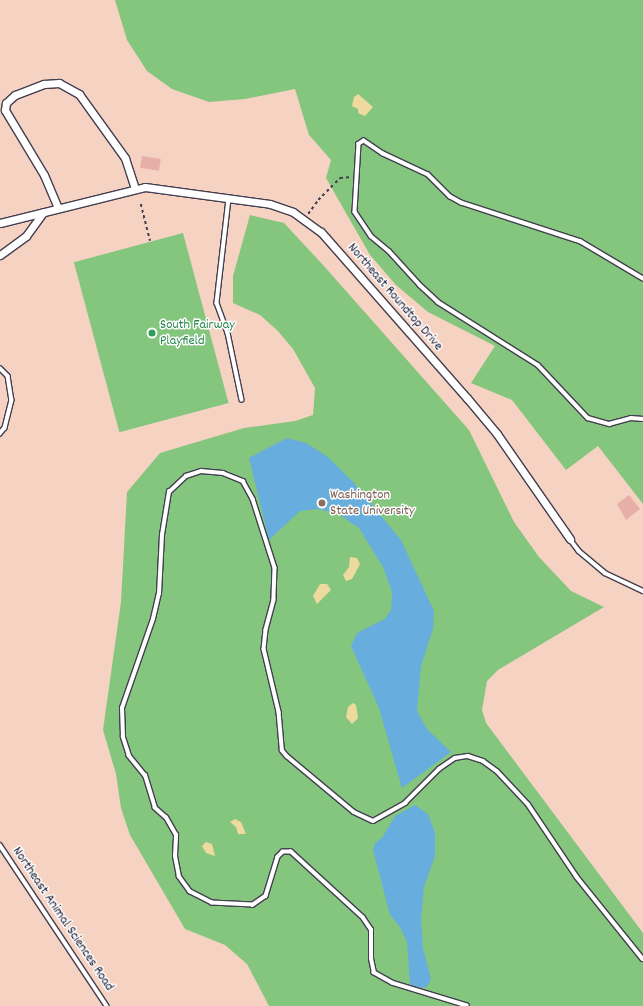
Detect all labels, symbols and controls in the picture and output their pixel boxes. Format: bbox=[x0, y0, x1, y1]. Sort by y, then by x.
street label: Northeast Roundtop Drive bbox=[344, 240, 446, 354]
place label: South Fairway Playfield bbox=[160, 317, 235, 350]
marker: South Fairway Playfield bbox=[147, 328, 157, 338]
place label: Washington State University bbox=[330, 487, 415, 520]
marker: Washington State University bbox=[317, 498, 327, 508]
street label: Northeast Animal Sciences Road bbox=[8, 844, 118, 994]

